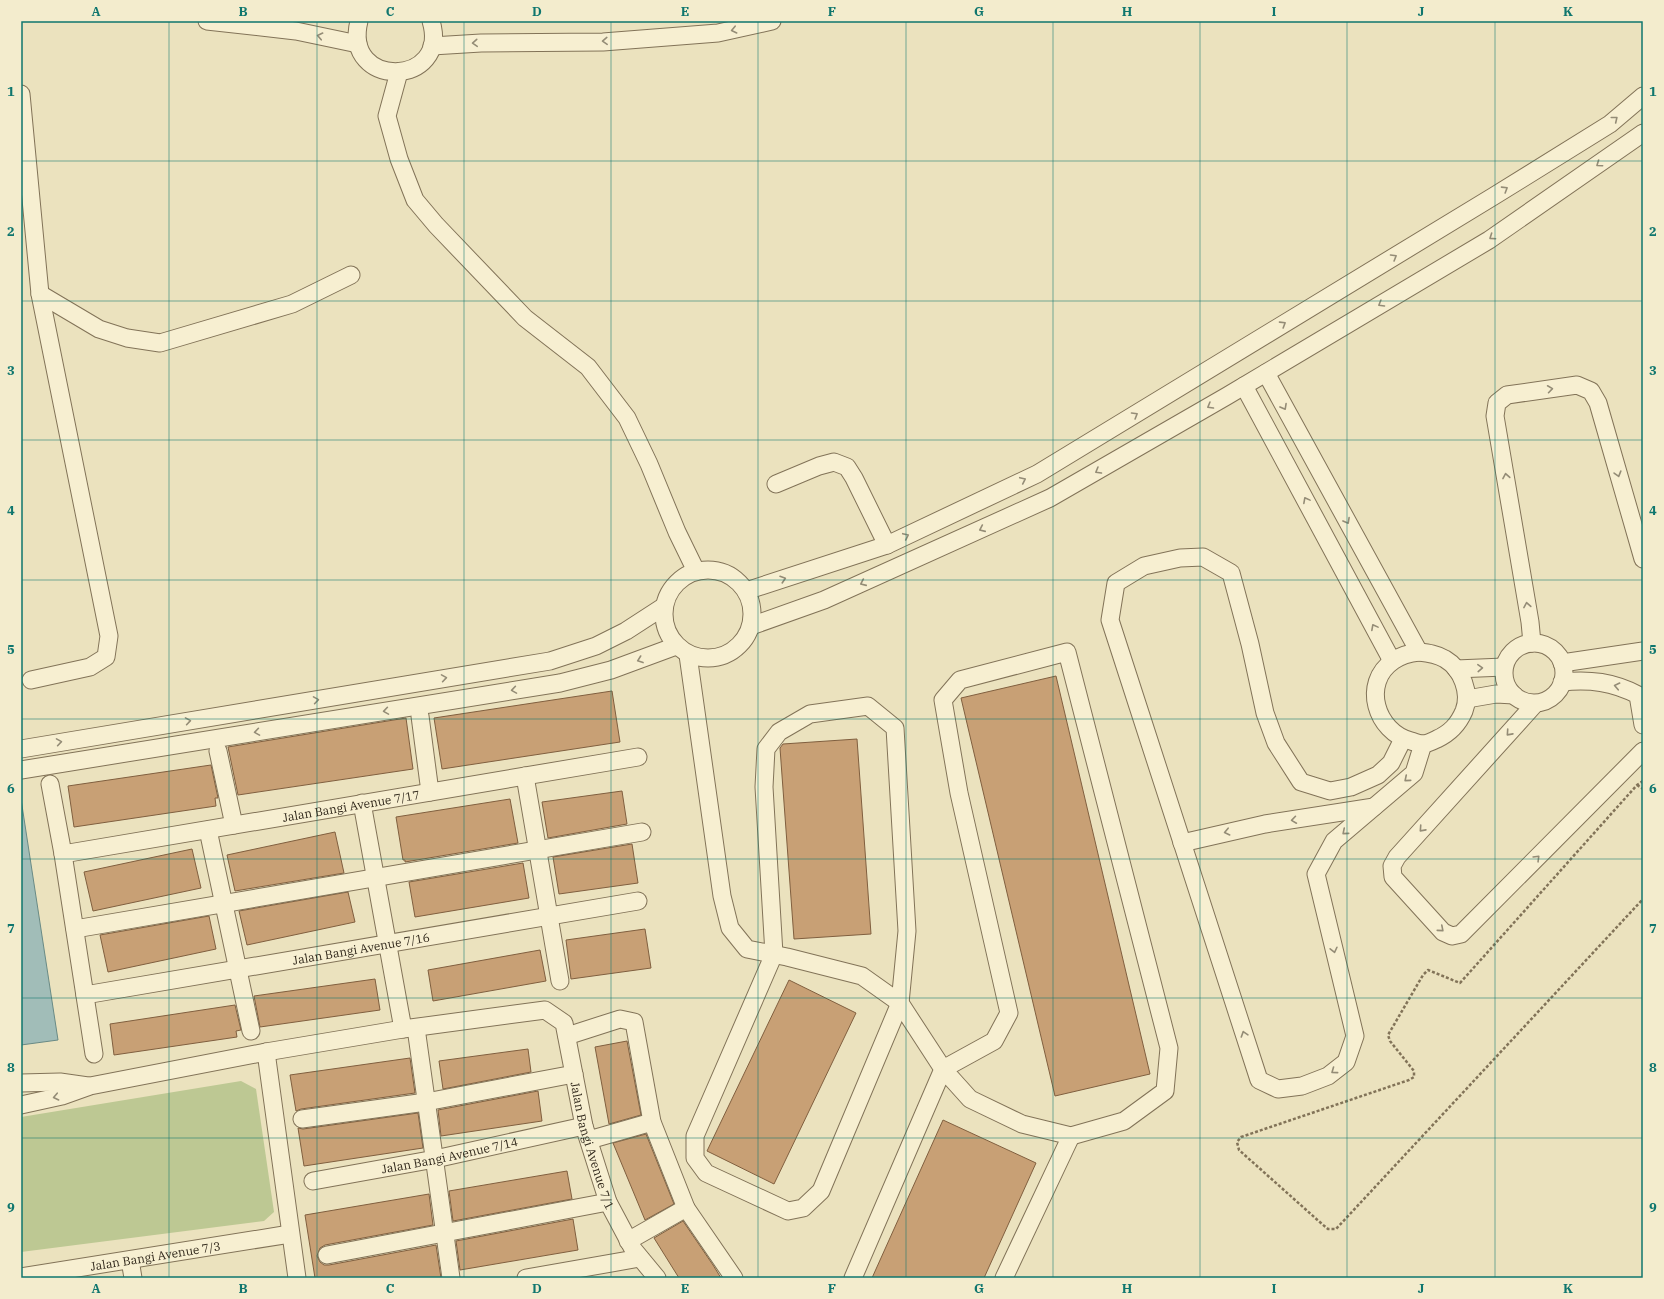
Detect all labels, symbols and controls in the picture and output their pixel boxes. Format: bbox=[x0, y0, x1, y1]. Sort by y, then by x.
text: A bbox=[91, 3, 101, 20]
text: B bbox=[238, 3, 248, 20]
text: C bbox=[386, 3, 395, 20]
text: D bbox=[532, 3, 542, 20]
text: E bbox=[681, 3, 689, 20]
text: F bbox=[828, 3, 836, 20]
text: G bbox=[974, 3, 984, 20]
text: H bbox=[1122, 3, 1133, 20]
text: I bbox=[1272, 3, 1277, 20]
text: J bbox=[1418, 3, 1425, 20]
text: K bbox=[1563, 3, 1573, 20]
one-way arrow bbox=[731, 25, 737, 33]
one-way arrow bbox=[317, 32, 323, 40]
one-way arrow bbox=[602, 37, 608, 46]
one-way arrow bbox=[472, 39, 478, 48]
text: 1 bbox=[7, 83, 15, 100]
text: 1 bbox=[1649, 83, 1657, 100]
one-way arrow bbox=[1610, 117, 1618, 124]
one-way arrow bbox=[1597, 159, 1604, 166]
one-way arrow bbox=[1501, 187, 1508, 194]
text: 2 bbox=[7, 223, 15, 240]
text: 2 bbox=[1649, 223, 1657, 240]
one-way arrow bbox=[1490, 233, 1497, 240]
one-way arrow bbox=[1390, 254, 1397, 261]
one-way arrow bbox=[1378, 300, 1385, 307]
one-way arrow bbox=[1279, 322, 1286, 329]
text: 3 bbox=[7, 362, 15, 379]
text: 3 bbox=[1649, 362, 1657, 379]
one-way arrow bbox=[1547, 385, 1553, 394]
one-way arrow bbox=[1207, 401, 1215, 408]
one-way arrow bbox=[1280, 403, 1287, 410]
one-way arrow bbox=[1131, 413, 1138, 420]
one-way arrow bbox=[1095, 466, 1102, 473]
one-way arrow bbox=[1613, 470, 1622, 477]
one-way arrow bbox=[1502, 473, 1510, 479]
one-way arrow bbox=[1019, 477, 1026, 485]
one-way arrow bbox=[1303, 497, 1310, 504]
text: 4 bbox=[7, 502, 15, 519]
text: 4 bbox=[1649, 502, 1657, 519]
one-way arrow bbox=[1342, 517, 1350, 524]
one-way arrow bbox=[979, 524, 986, 532]
one-way arrow bbox=[901, 533, 909, 541]
one-way arrow bbox=[779, 575, 786, 584]
one-way arrow bbox=[860, 578, 867, 586]
one-way arrow bbox=[1524, 601, 1532, 608]
one-way arrow bbox=[1371, 624, 1379, 631]
text: 5 bbox=[7, 641, 15, 658]
text: 5 bbox=[1649, 641, 1657, 658]
one-way arrow bbox=[636, 655, 643, 663]
one-way arrow bbox=[1477, 663, 1483, 672]
one-way arrow bbox=[441, 674, 447, 683]
one-way arrow bbox=[1614, 682, 1620, 690]
one-way arrow bbox=[511, 686, 517, 694]
one-way arrow bbox=[313, 696, 319, 705]
one-way arrow bbox=[382, 706, 389, 715]
one-way arrow bbox=[185, 717, 191, 726]
one-way arrow bbox=[254, 727, 260, 736]
one-way arrow bbox=[1506, 728, 1514, 736]
one-way arrow bbox=[56, 739, 63, 747]
one-way arrow bbox=[1405, 774, 1412, 781]
text: 6 bbox=[7, 780, 15, 797]
text: 6 bbox=[1649, 780, 1657, 797]
street label: Jalan Bangi Avenue 7/17 bbox=[281, 786, 421, 824]
one-way arrow bbox=[1291, 815, 1297, 824]
one-way arrow bbox=[1419, 824, 1427, 832]
one-way arrow bbox=[1342, 827, 1349, 834]
one-way arrow bbox=[1224, 828, 1230, 836]
one-way arrow bbox=[1532, 855, 1540, 863]
text: 7 bbox=[7, 920, 15, 937]
text: 7 bbox=[1649, 920, 1657, 937]
one-way arrow bbox=[1436, 925, 1444, 932]
street label: Jalan Bangi Avenue 7/16 bbox=[291, 929, 431, 967]
one-way arrow bbox=[1329, 947, 1338, 954]
one-way arrow bbox=[1240, 1031, 1249, 1038]
text: 8 bbox=[7, 1059, 15, 1076]
text: 8 bbox=[1649, 1059, 1657, 1076]
one-way arrow bbox=[1332, 1066, 1339, 1073]
street label: Jalan Bangi Avenue 7/1 bbox=[568, 1080, 618, 1212]
one-way arrow bbox=[53, 1093, 59, 1101]
street label: Jalan Bangi Avenue 7/14 bbox=[380, 1133, 519, 1176]
text: 9 bbox=[7, 1199, 15, 1216]
text: 9 bbox=[1649, 1199, 1657, 1216]
street label: Jalan Bangi Avenue 7/3 bbox=[89, 1238, 222, 1273]
text: A bbox=[91, 1280, 101, 1297]
text: B bbox=[238, 1280, 248, 1297]
text: C bbox=[386, 1280, 395, 1297]
text: D bbox=[532, 1280, 542, 1297]
text: E bbox=[681, 1280, 689, 1297]
text: F bbox=[828, 1280, 836, 1297]
text: G bbox=[974, 1280, 984, 1297]
text: H bbox=[1122, 1280, 1133, 1297]
text: I bbox=[1272, 1280, 1277, 1297]
text: J bbox=[1418, 1280, 1425, 1297]
text: K bbox=[1563, 1280, 1573, 1297]

